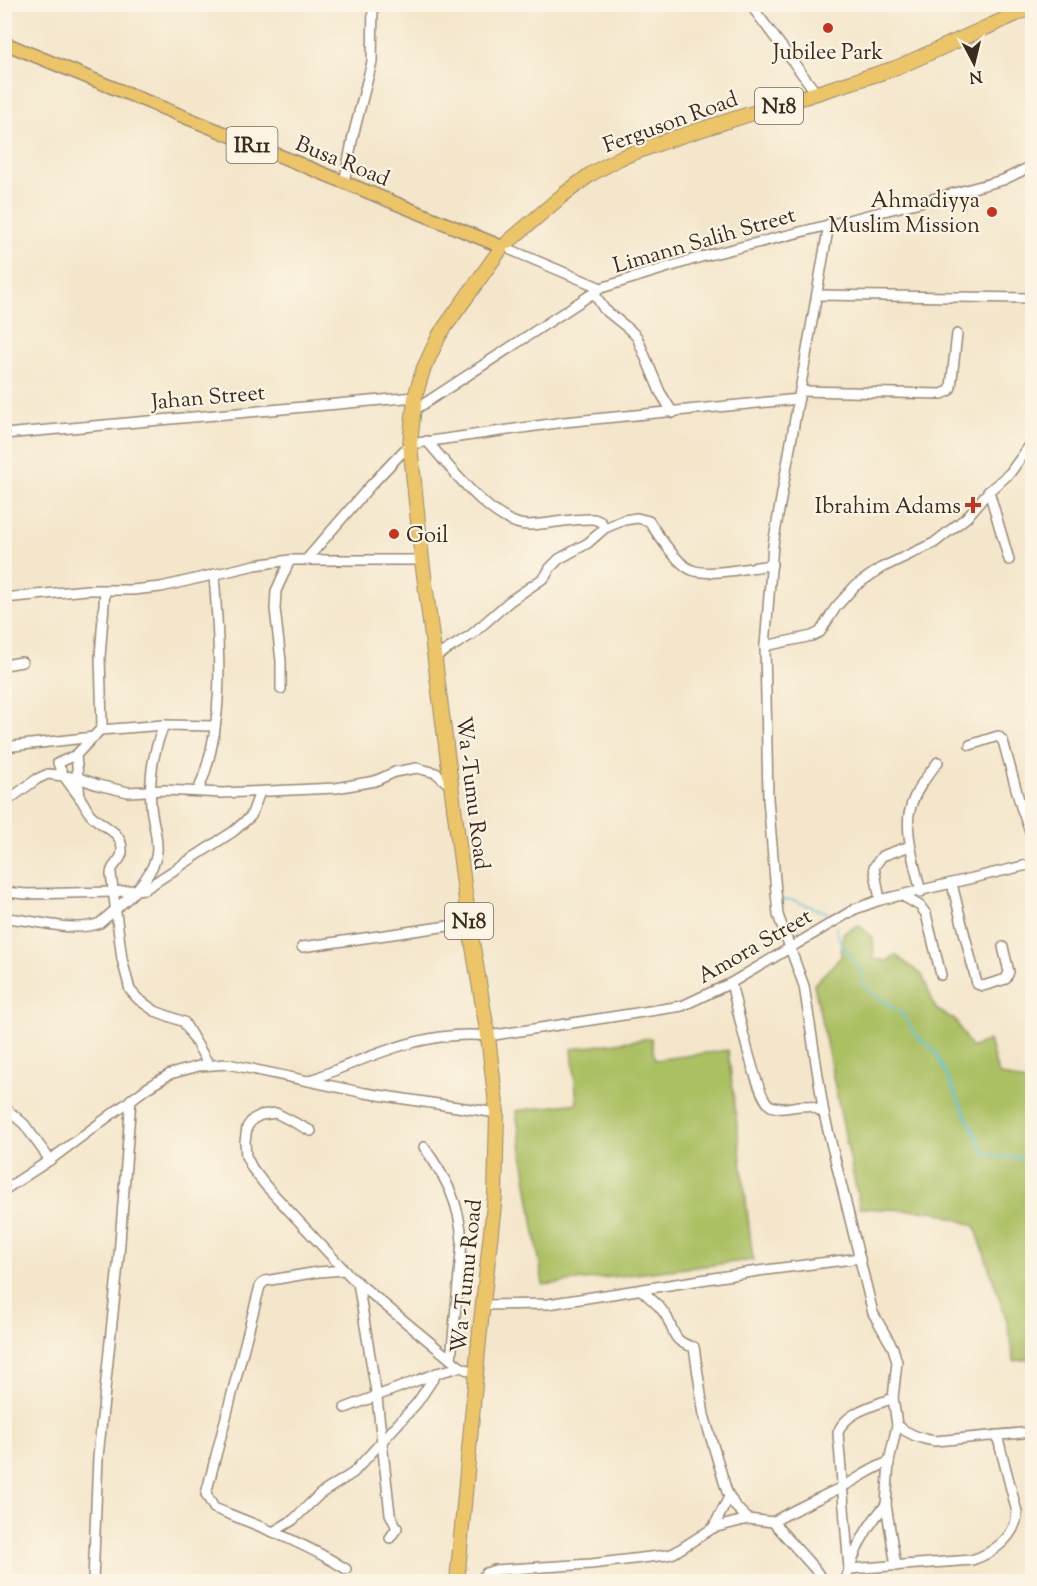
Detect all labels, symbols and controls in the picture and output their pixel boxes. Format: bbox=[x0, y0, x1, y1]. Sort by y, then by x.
marker: Jubilee Park bbox=[821, 21, 835, 35]
north arrow bbox=[944, 33, 1004, 93]
place label: Jubilee Park bbox=[772, 38, 883, 70]
text: N bbox=[968, 63, 983, 88]
street label: Ferguson Road bbox=[599, 85, 743, 163]
road number: N18 bbox=[755, 88, 803, 124]
road number: IR11 bbox=[226, 127, 278, 163]
street label: Busa Road bbox=[290, 129, 394, 196]
place label: Ahmadiyya Muslim Mission bbox=[829, 186, 980, 243]
street label: Limann Salih Street bbox=[610, 200, 800, 283]
marker: Ahmadiyya Muslim Mission bbox=[985, 205, 999, 219]
street label: Jahan Street bbox=[149, 378, 267, 420]
place label: Ibrahim Adams bbox=[815, 492, 961, 524]
marker: Ibrahim Adams bbox=[966, 498, 980, 512]
place label: Goil bbox=[406, 521, 448, 553]
marker: Goil bbox=[387, 527, 401, 541]
street label: Wa -Tumu Road bbox=[446, 715, 496, 872]
street label: Amora Street bbox=[692, 902, 819, 993]
road number: N18 bbox=[445, 903, 493, 939]
street label: Wa -Tumu Road bbox=[444, 1198, 492, 1355]

